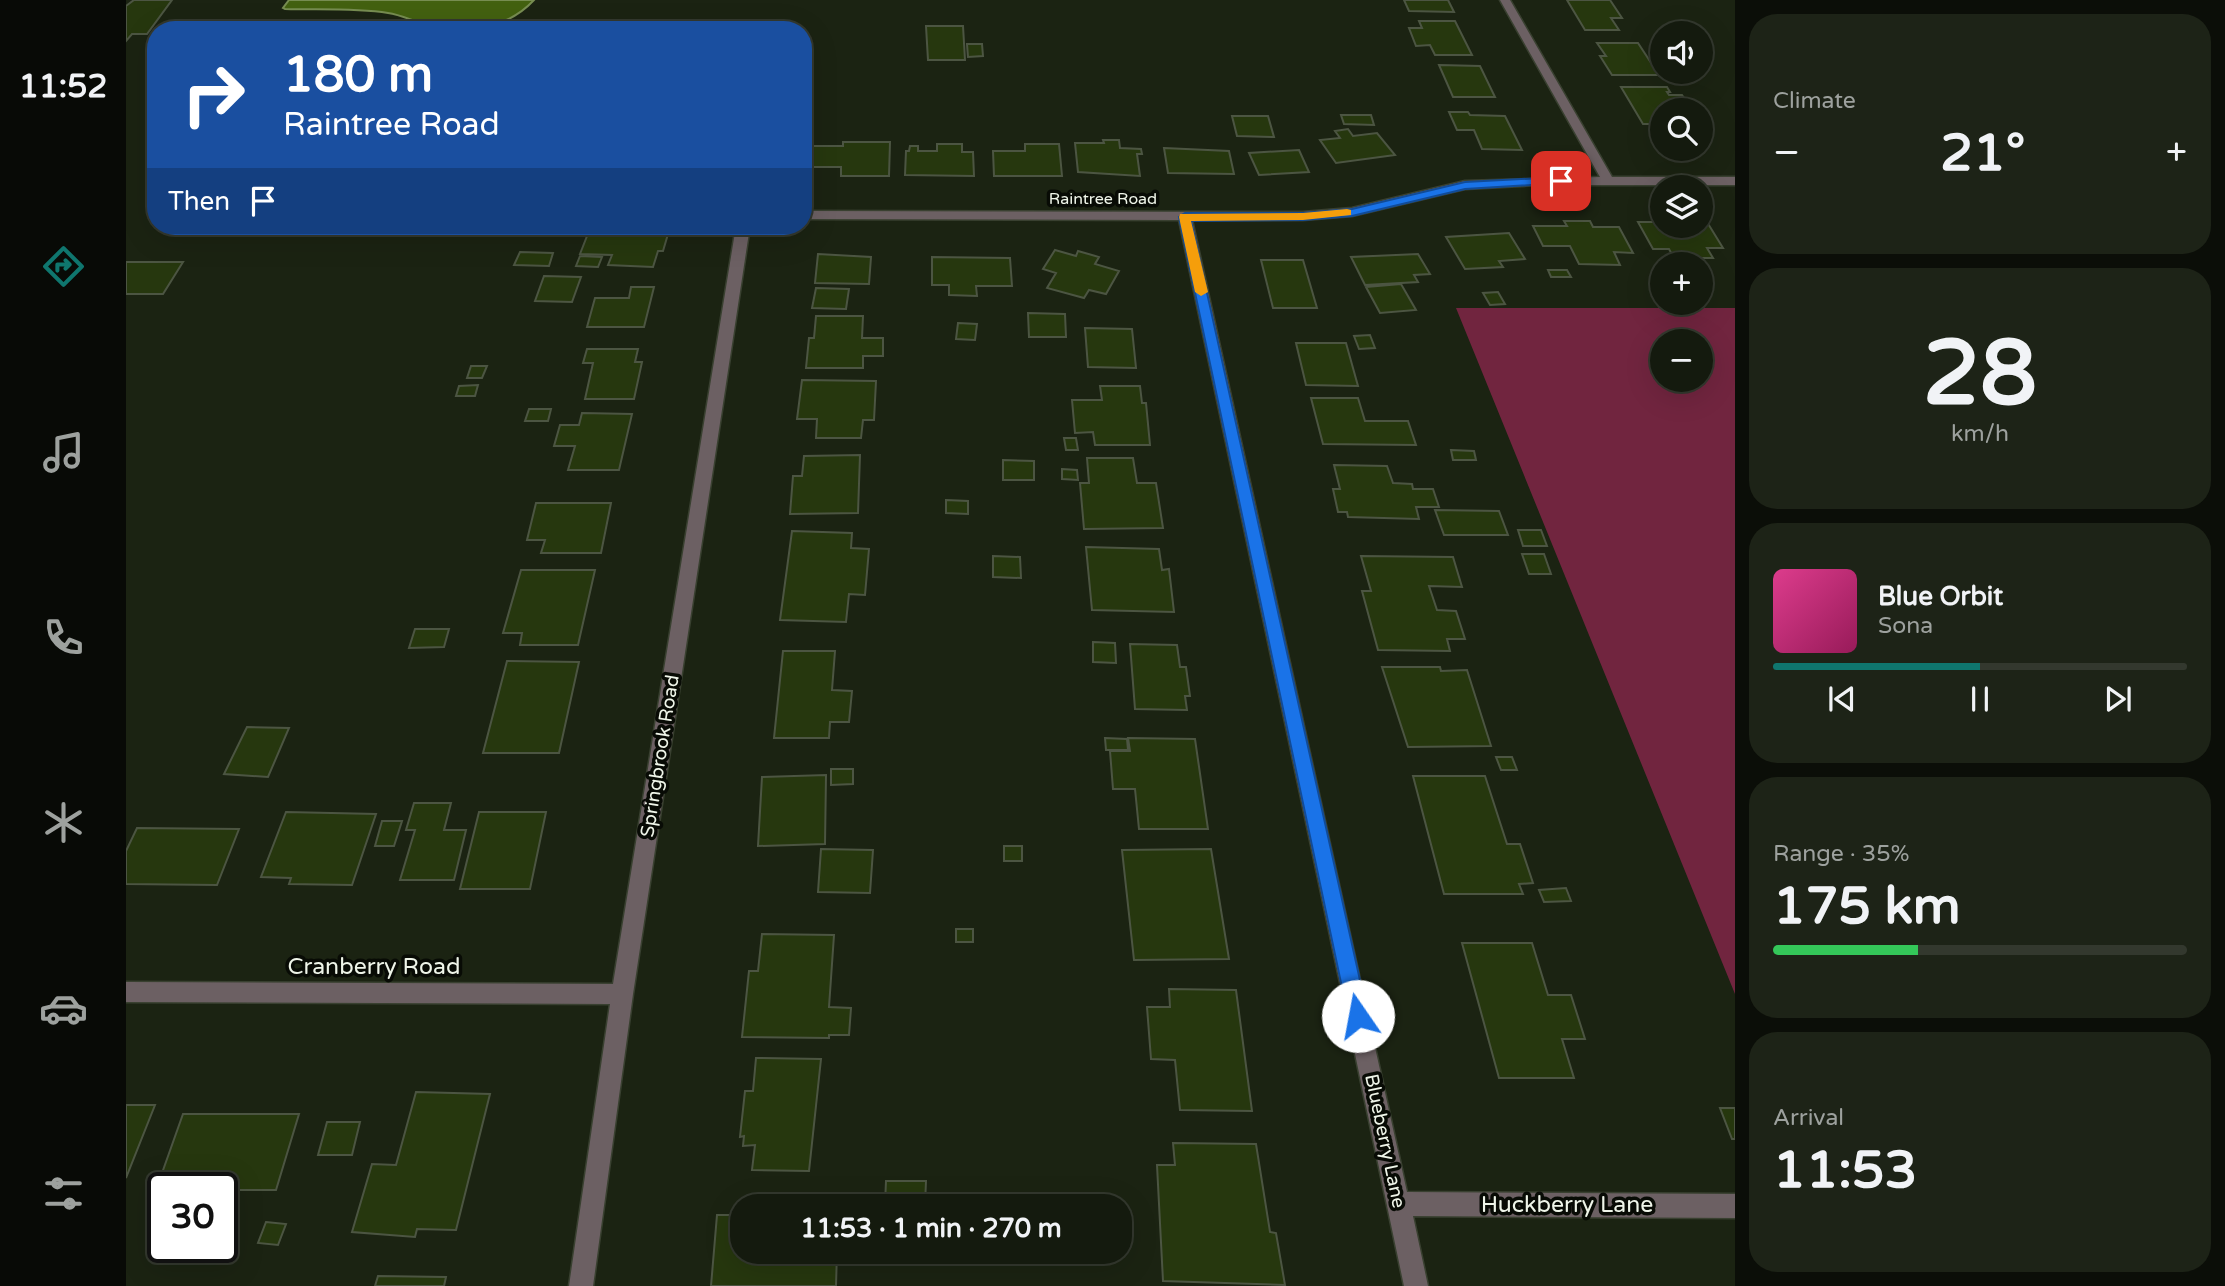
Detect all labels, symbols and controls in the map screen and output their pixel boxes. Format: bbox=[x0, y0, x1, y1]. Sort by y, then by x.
map controls bbox=[1650, 21, 1713, 392]
button: sound bbox=[1650, 21, 1713, 84]
text: 180 m bbox=[283, 46, 433, 105]
icon: right bbox=[168, 49, 259, 140]
text: 11:52 bbox=[19, 68, 107, 106]
text: Climate bbox=[1773, 87, 1856, 115]
button: search bbox=[1650, 98, 1713, 161]
text: Raintree Road bbox=[283, 106, 500, 144]
text: 21° bbox=[1940, 122, 2025, 185]
text: − bbox=[1773, 130, 1800, 176]
text: + bbox=[2166, 130, 2187, 176]
pin bbox=[1531, 151, 1591, 211]
icon: arrive bbox=[1542, 162, 1580, 200]
button: layers bbox=[1650, 175, 1713, 238]
icon: arrive bbox=[244, 182, 282, 220]
text: Then bbox=[168, 186, 230, 217]
street label: Raintree Road bbox=[1049, 189, 1157, 209]
icon: directions bbox=[39, 242, 88, 291]
button: + bbox=[1650, 252, 1713, 315]
text: 28 bbox=[1923, 319, 2037, 429]
button: − bbox=[1650, 329, 1713, 392]
text: km/h bbox=[1951, 420, 2009, 448]
icon: music bbox=[39, 428, 88, 477]
text: Blue Orbit bbox=[1878, 581, 2003, 612]
text: Sona bbox=[1878, 612, 1933, 640]
icon: phone bbox=[39, 613, 88, 662]
street label: Springbrook Road bbox=[636, 673, 684, 839]
icon: previous bbox=[1823, 680, 1861, 718]
icon: pause bbox=[1961, 680, 1999, 718]
icon: next bbox=[2099, 680, 2137, 718]
icon: climate bbox=[39, 798, 88, 847]
text: Range · 35% bbox=[1773, 840, 1909, 868]
text: 175 km bbox=[1773, 875, 1961, 938]
street label: Cranberry Road bbox=[288, 953, 460, 981]
position arrow bbox=[1321, 979, 1395, 1053]
icon: car bbox=[39, 984, 88, 1033]
street label: Blueberry Lane bbox=[1360, 1072, 1410, 1210]
text: Arrival bbox=[1773, 1104, 1844, 1132]
text: 11:53 bbox=[1773, 1139, 1917, 1202]
icon: filters bbox=[39, 1169, 88, 1218]
speed limit sign: 30 bbox=[147, 1172, 238, 1263]
street label: Huckberry Lane bbox=[1481, 1191, 1653, 1219]
text: 11:53 · 1 min · 270 m bbox=[800, 1213, 1062, 1244]

